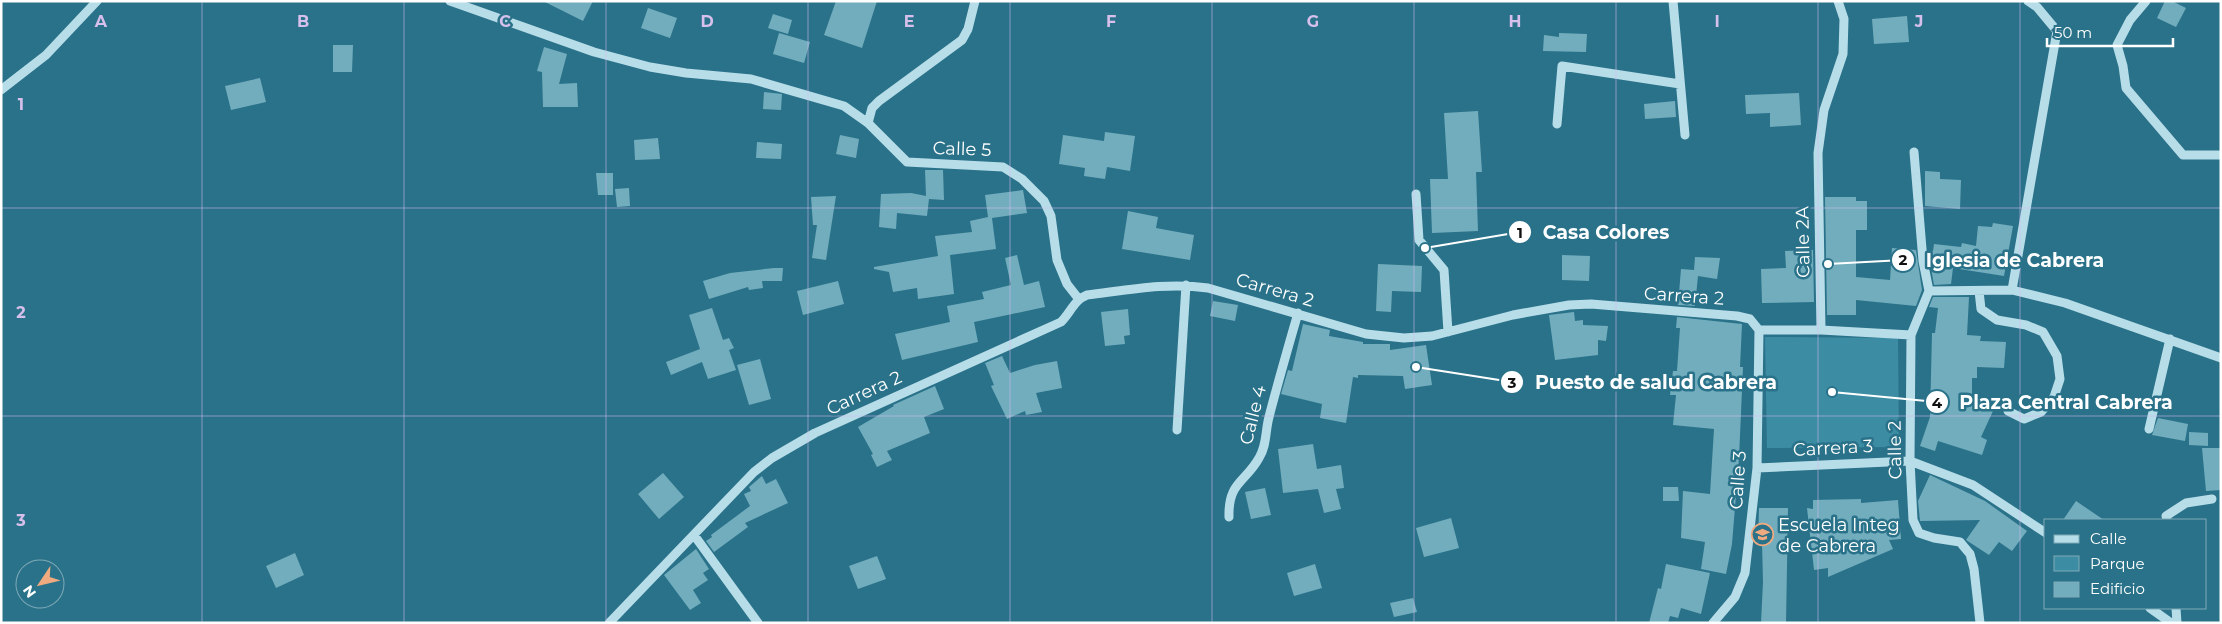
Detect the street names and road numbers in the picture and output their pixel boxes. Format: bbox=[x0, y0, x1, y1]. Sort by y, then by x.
street label: Calle 5 bbox=[932, 137, 992, 161]
street label: Calle 2A bbox=[1791, 206, 1815, 278]
street label: Carrera 2 bbox=[1233, 268, 1317, 312]
street label: Carrera 2 bbox=[1643, 282, 1725, 310]
street label: Carrera 2 bbox=[823, 366, 905, 420]
street label: Calle 4 bbox=[1235, 383, 1271, 447]
street label: Calle 2 bbox=[1883, 420, 1907, 480]
street label: Carrera 3 bbox=[1792, 435, 1874, 461]
street label: Calle 3 bbox=[1725, 450, 1751, 510]

